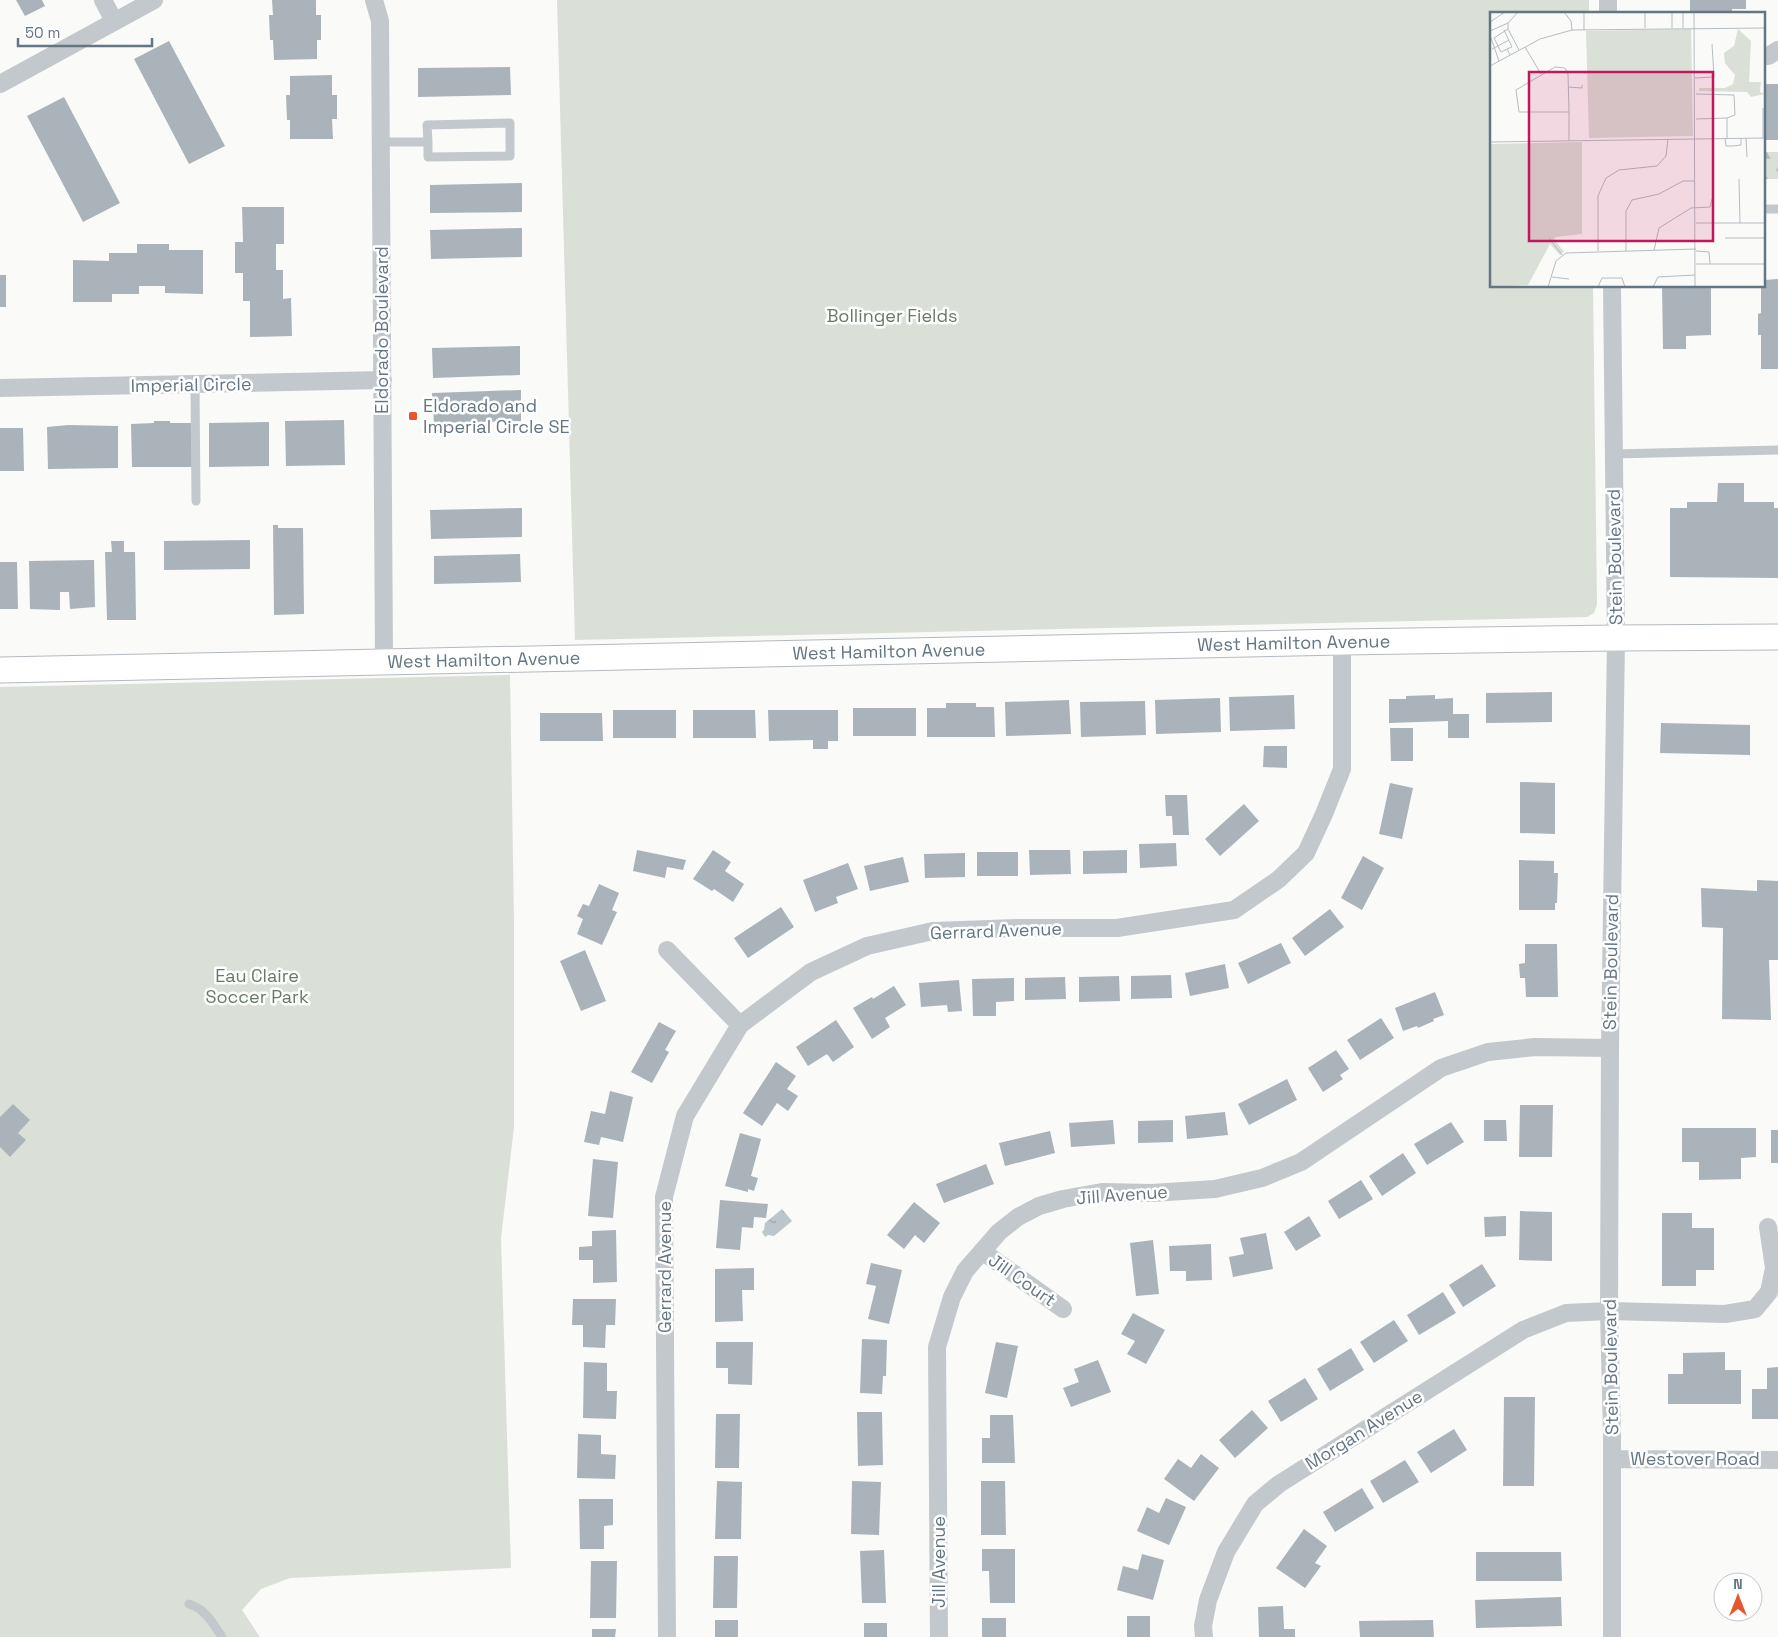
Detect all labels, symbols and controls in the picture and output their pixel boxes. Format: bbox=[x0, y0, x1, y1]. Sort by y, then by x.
inset map bbox=[1490, 12, 1766, 288]
scale bar bbox=[18, 15, 151, 47]
text: 50 m bbox=[25, 23, 60, 42]
street label: Eldorado Boulevard bbox=[370, 246, 393, 414]
park label: Bollinger Fields bbox=[826, 304, 958, 327]
street label: Imperial Circle bbox=[130, 372, 252, 397]
place label: Eldorado and Imperial Circle SE bbox=[423, 394, 570, 438]
marker: Eldorado and Imperial Circle SE bbox=[407, 410, 419, 422]
street label: Stein Boulevard bbox=[1602, 489, 1627, 625]
street label: West Hamilton Avenue bbox=[1197, 629, 1390, 656]
street label: West Hamilton Avenue bbox=[792, 637, 986, 664]
street label: West Hamilton Avenue bbox=[387, 646, 581, 673]
street label: Stein Boulevard bbox=[1598, 894, 1623, 1030]
street label: Gerrard Avenue bbox=[930, 917, 1062, 944]
park label: Eau Claire Soccer Park bbox=[205, 964, 309, 1008]
street label: Jill Avenue bbox=[1075, 1180, 1169, 1209]
street label: Gerrard Avenue bbox=[653, 1201, 676, 1333]
street label: Jill Court bbox=[984, 1248, 1061, 1311]
street label: Stein Boulevard bbox=[1598, 1299, 1623, 1435]
street label: Morgan Avenue bbox=[1301, 1384, 1427, 1475]
street label: Westover Road bbox=[1630, 1447, 1760, 1470]
street label: Jill Avenue bbox=[927, 1516, 950, 1608]
north arrow bbox=[1713, 1572, 1763, 1622]
text: N bbox=[1733, 1575, 1743, 1593]

